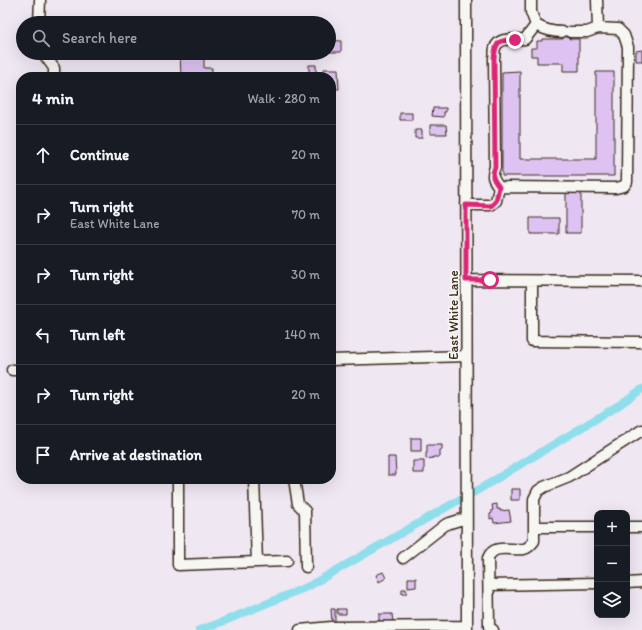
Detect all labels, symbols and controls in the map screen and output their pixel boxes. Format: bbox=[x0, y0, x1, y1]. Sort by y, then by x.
search box bbox=[16, 16, 336, 60]
icon: search bbox=[30, 27, 52, 49]
text: Search here bbox=[62, 29, 137, 47]
route end bbox=[506, 31, 524, 49]
text: 4 min bbox=[32, 88, 74, 108]
text: Walk · 280 m bbox=[247, 91, 320, 106]
icon: ahead bbox=[32, 144, 54, 166]
text: Continue bbox=[70, 146, 129, 164]
text: 20 m bbox=[291, 147, 320, 162]
text: Turn right bbox=[70, 198, 134, 216]
icon: right bbox=[32, 204, 54, 226]
text: 70 m bbox=[292, 207, 320, 222]
text: East White Lane bbox=[70, 216, 159, 231]
icon: right bbox=[32, 264, 54, 286]
text: Turn right bbox=[70, 266, 134, 284]
text: 30 m bbox=[291, 267, 320, 282]
street label: East White Lane bbox=[446, 270, 461, 360]
route start bbox=[481, 271, 499, 289]
icon: left bbox=[32, 324, 54, 346]
text: Turn left bbox=[70, 326, 125, 344]
text: 140 m bbox=[284, 327, 320, 342]
icon: right bbox=[32, 384, 54, 406]
text: Turn right bbox=[70, 386, 134, 404]
text: 20 m bbox=[291, 387, 320, 402]
icon: arrive bbox=[32, 444, 54, 466]
text: Arrive at destination bbox=[70, 446, 202, 464]
map controls bbox=[594, 510, 630, 618]
button: + bbox=[594, 510, 630, 546]
button: − bbox=[594, 546, 630, 582]
button: layers bbox=[594, 582, 630, 618]

